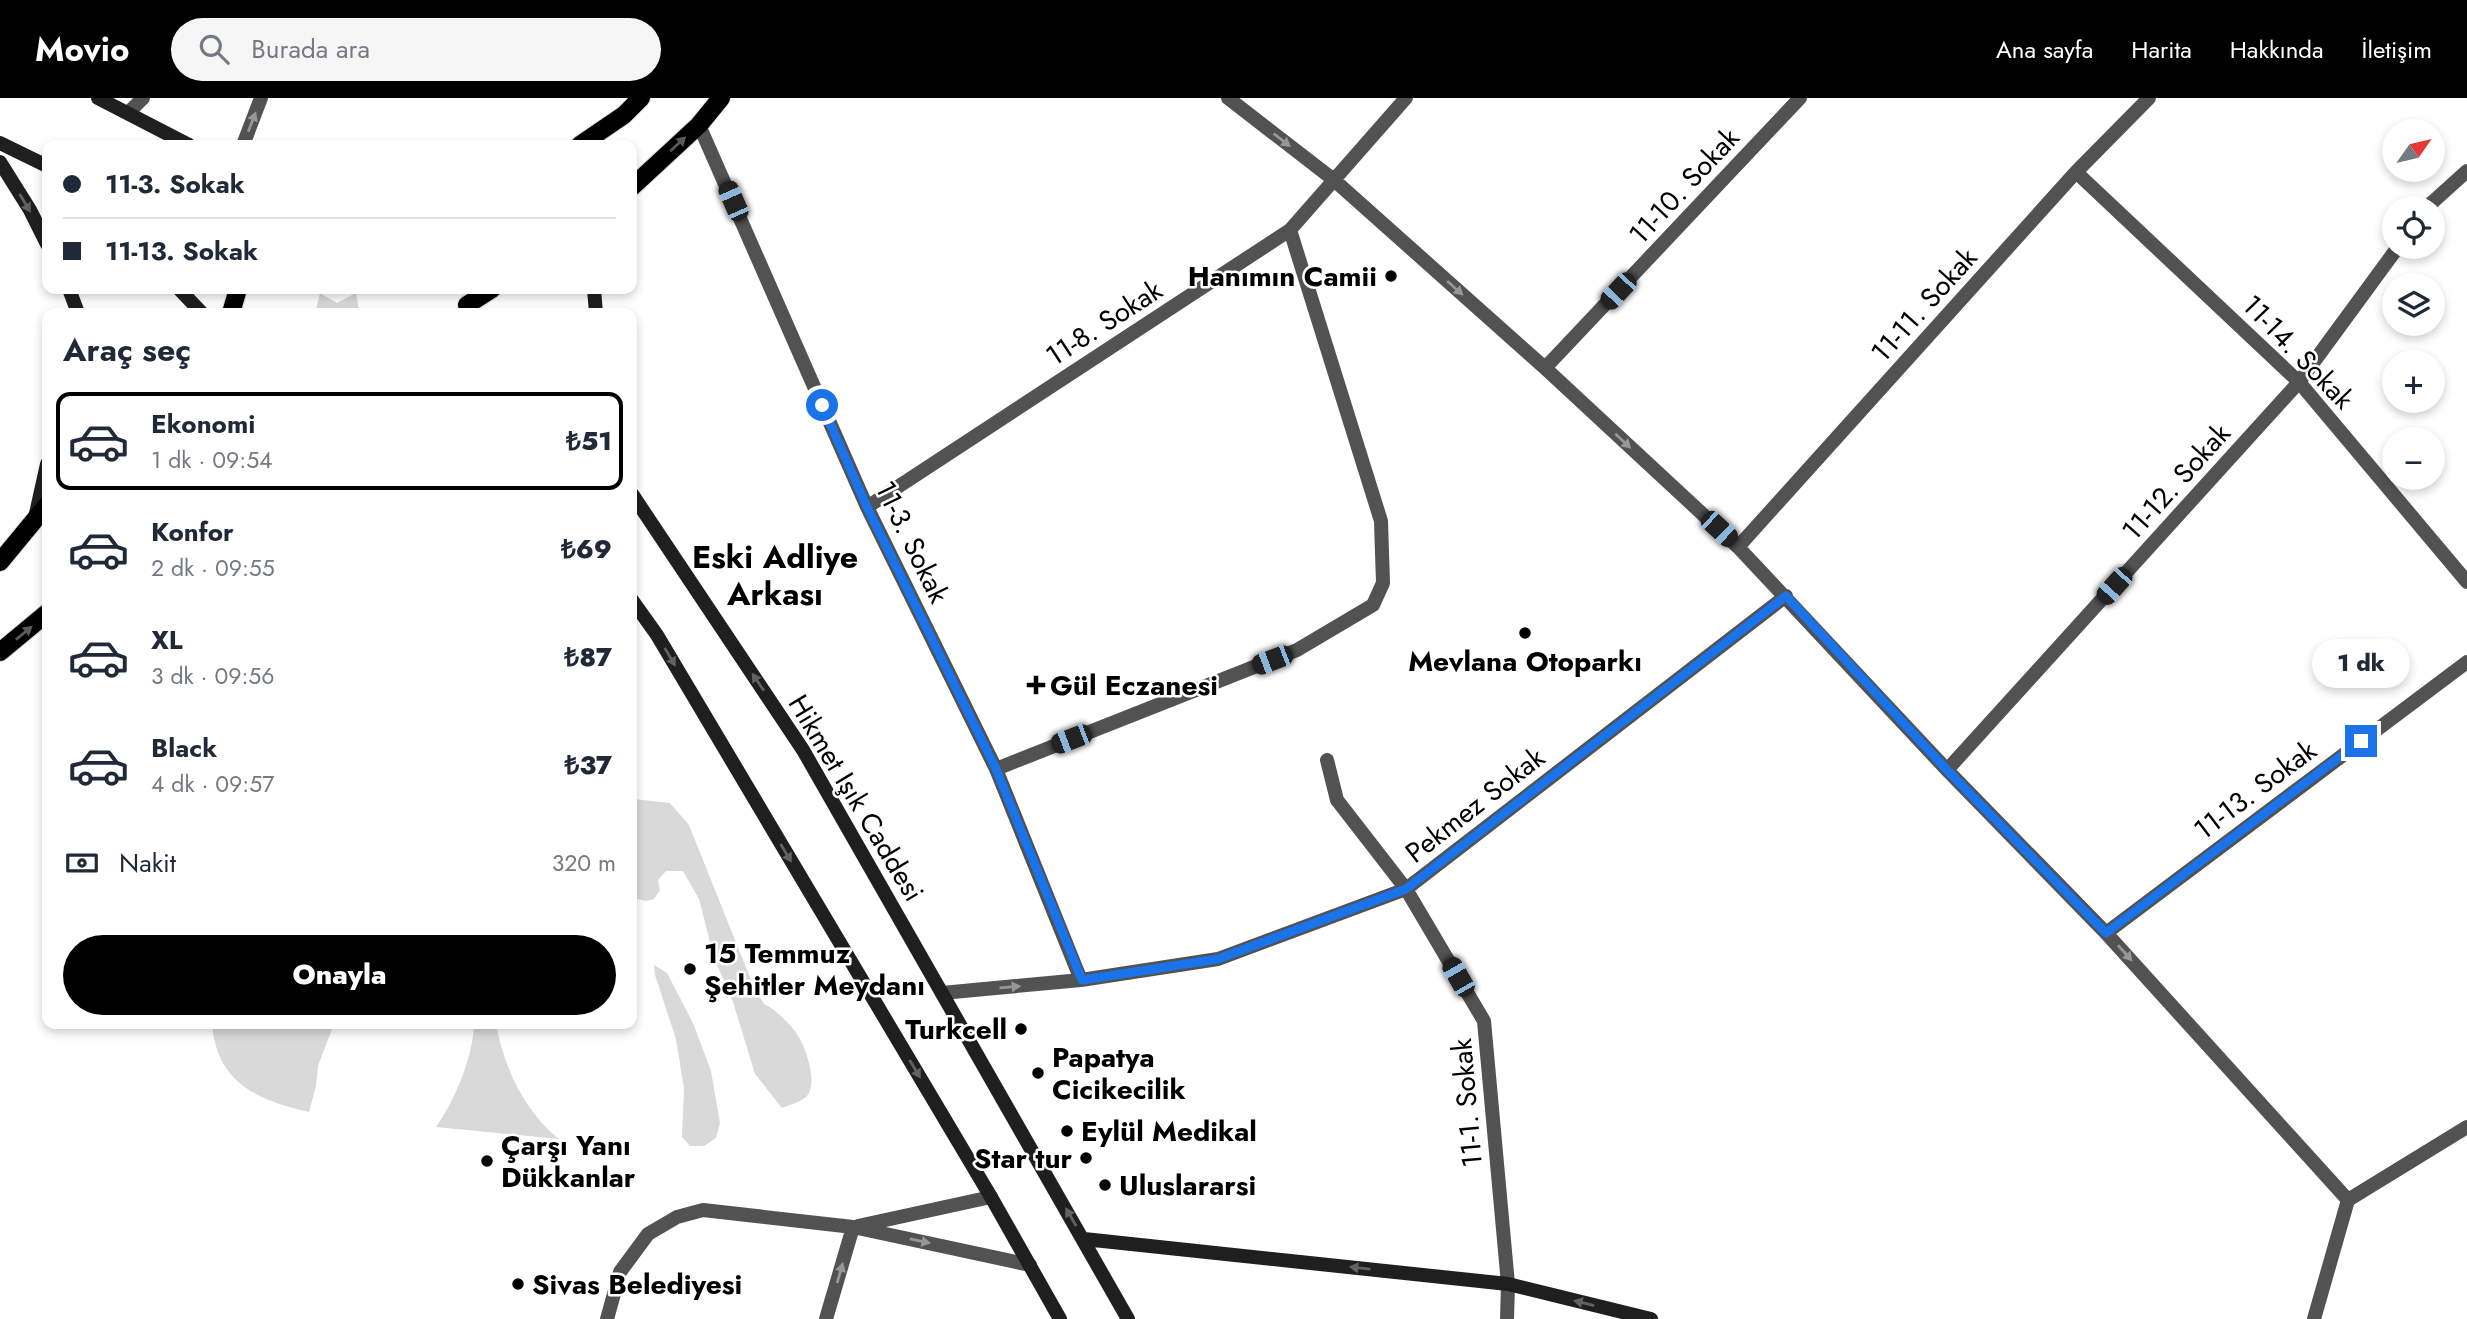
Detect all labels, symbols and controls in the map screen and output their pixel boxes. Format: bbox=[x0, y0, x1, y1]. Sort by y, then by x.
search box bbox=[171, 18, 661, 81]
text: Movio bbox=[35, 26, 129, 73]
icon: search bbox=[195, 30, 233, 68]
text: Burada ara bbox=[251, 30, 370, 68]
text: Ana sayfa bbox=[1996, 32, 2093, 67]
text: Harita bbox=[2131, 32, 2192, 67]
text: Hakkında bbox=[2230, 32, 2324, 67]
text: İletişim bbox=[2362, 32, 2432, 67]
one-way arrow bbox=[247, 111, 258, 132]
street label: 11-10. Sokak bbox=[1619, 118, 1749, 253]
north arrow bbox=[2382, 119, 2445, 182]
map controls bbox=[2382, 119, 2445, 490]
one-way arrow bbox=[1273, 132, 1291, 146]
one-way arrow bbox=[669, 136, 687, 152]
text: 11-3. Sokak bbox=[105, 165, 245, 203]
car bbox=[715, 178, 752, 224]
one-way arrow bbox=[19, 193, 31, 212]
button: locate bbox=[2382, 196, 2445, 259]
text: 11-13. Sokak bbox=[105, 232, 258, 270]
street label: 11-11. Sokak bbox=[1861, 238, 1987, 371]
place label: Hanımın Camii bbox=[1188, 256, 1377, 297]
marker: Hanımın Camii bbox=[1383, 268, 1399, 284]
car bbox=[1596, 268, 1641, 314]
street label: 11-8. Sokak bbox=[1038, 270, 1171, 376]
button: layers bbox=[2382, 273, 2445, 336]
one-way arrow bbox=[1446, 280, 1464, 296]
street label: 11-14. Sokak bbox=[2233, 285, 2364, 419]
text: Araç seç bbox=[63, 327, 191, 373]
button: + bbox=[2382, 350, 2445, 413]
route start bbox=[806, 389, 838, 421]
text: Ekonomi bbox=[151, 405, 255, 443]
icon: car bbox=[67, 410, 130, 473]
street label: 11-12. Sokak bbox=[2112, 414, 2240, 550]
text: ₺51 bbox=[566, 422, 612, 460]
button: − bbox=[2382, 427, 2445, 490]
one-way arrow bbox=[1614, 432, 1631, 448]
text: 1 dk · 09:54 bbox=[151, 443, 273, 477]
street label: 11-3. Sokak bbox=[865, 474, 960, 611]
car bbox=[1697, 507, 1742, 551]
text: Konfor bbox=[151, 513, 234, 551]
icon: car bbox=[67, 518, 130, 581]
text: ₺69 bbox=[561, 530, 612, 568]
district label: Eski Adliye Arkası bbox=[692, 534, 858, 617]
text: 2 dk · 09:55 bbox=[151, 551, 275, 585]
car bbox=[2093, 563, 2136, 609]
text: XL bbox=[151, 621, 183, 659]
one-way arrow bbox=[14, 625, 32, 640]
marker: Mevlana Otoparkı bbox=[1517, 625, 1533, 641]
icon: car bbox=[67, 626, 130, 689]
text: ₺87 bbox=[564, 638, 612, 676]
callout: 1 dk bbox=[2312, 640, 2410, 688]
place label: Mevlana Otoparkı bbox=[1408, 641, 1642, 682]
car bbox=[1249, 643, 1296, 677]
text: 1 dk bbox=[2337, 646, 2385, 680]
one-way arrow bbox=[664, 647, 676, 667]
text: 3 dk · 09:56 bbox=[151, 659, 275, 693]
place label: Gül Eczanesi bbox=[1050, 665, 1218, 706]
one-way arrow bbox=[752, 673, 765, 692]
marker: Gül Eczanesi bbox=[1028, 677, 1044, 693]
street label: Hikmet Işık Caddesi bbox=[778, 687, 934, 909]
car bbox=[1048, 722, 1095, 756]
route end bbox=[2345, 725, 2377, 757]
text: Black bbox=[151, 729, 217, 767]
street label: 11-13. Sokak bbox=[2185, 730, 2325, 850]
icon: car bbox=[67, 734, 130, 797]
street label: Pekmez Sokak bbox=[1397, 737, 1554, 873]
text: ₺37 bbox=[565, 746, 612, 784]
text: 4 dk · 09:57 bbox=[151, 767, 274, 801]
one-way arrow bbox=[779, 843, 792, 862]
icon: cash bbox=[63, 844, 101, 882]
text: Nakit bbox=[119, 844, 176, 882]
text: 320 m bbox=[552, 846, 616, 880]
place label: 15 Temmuz Şehitler Meydanı bbox=[704, 933, 925, 1006]
button: Onayla bbox=[63, 935, 616, 1015]
one-way arrow bbox=[2117, 944, 2133, 962]
car bbox=[1439, 954, 1478, 1000]
marker: 15 Temmuz Şehitler Meydanı bbox=[682, 961, 698, 977]
one-way arrow bbox=[999, 981, 1021, 992]
place label: Turkcell bbox=[905, 1009, 1007, 1050]
marker: Turkcell bbox=[1013, 1021, 1029, 1037]
street label: 11-1. Sokak bbox=[1441, 1036, 1493, 1169]
place label: Papatya Cicikecilik bbox=[1052, 1037, 1186, 1110]
one-way arrow bbox=[909, 1060, 921, 1079]
marker: Papatya Cicikecilik bbox=[1030, 1065, 1046, 1081]
place label: Eylül Medikal bbox=[1081, 1111, 1257, 1152]
marker: Eylül Medikal bbox=[1059, 1123, 1075, 1139]
place label: Çarşı Yanı Dükkanlar bbox=[501, 1125, 636, 1198]
place label: Star tur bbox=[974, 1138, 1072, 1179]
marker: Star tur bbox=[1078, 1150, 1094, 1166]
marker: Çarşı Yanı Dükkanlar bbox=[479, 1153, 495, 1169]
place label: Uluslararsi bbox=[1119, 1165, 1256, 1206]
marker: Uluslararsi bbox=[1097, 1177, 1113, 1193]
one-way arrow bbox=[1065, 1207, 1077, 1226]
one-way arrow bbox=[909, 1236, 931, 1247]
one-way arrow bbox=[835, 1262, 845, 1283]
one-way arrow bbox=[1349, 1262, 1371, 1273]
place label: Sivas Belediyesi bbox=[532, 1264, 742, 1305]
marker: Sivas Belediyesi bbox=[510, 1276, 526, 1292]
one-way arrow bbox=[1573, 1297, 1595, 1308]

